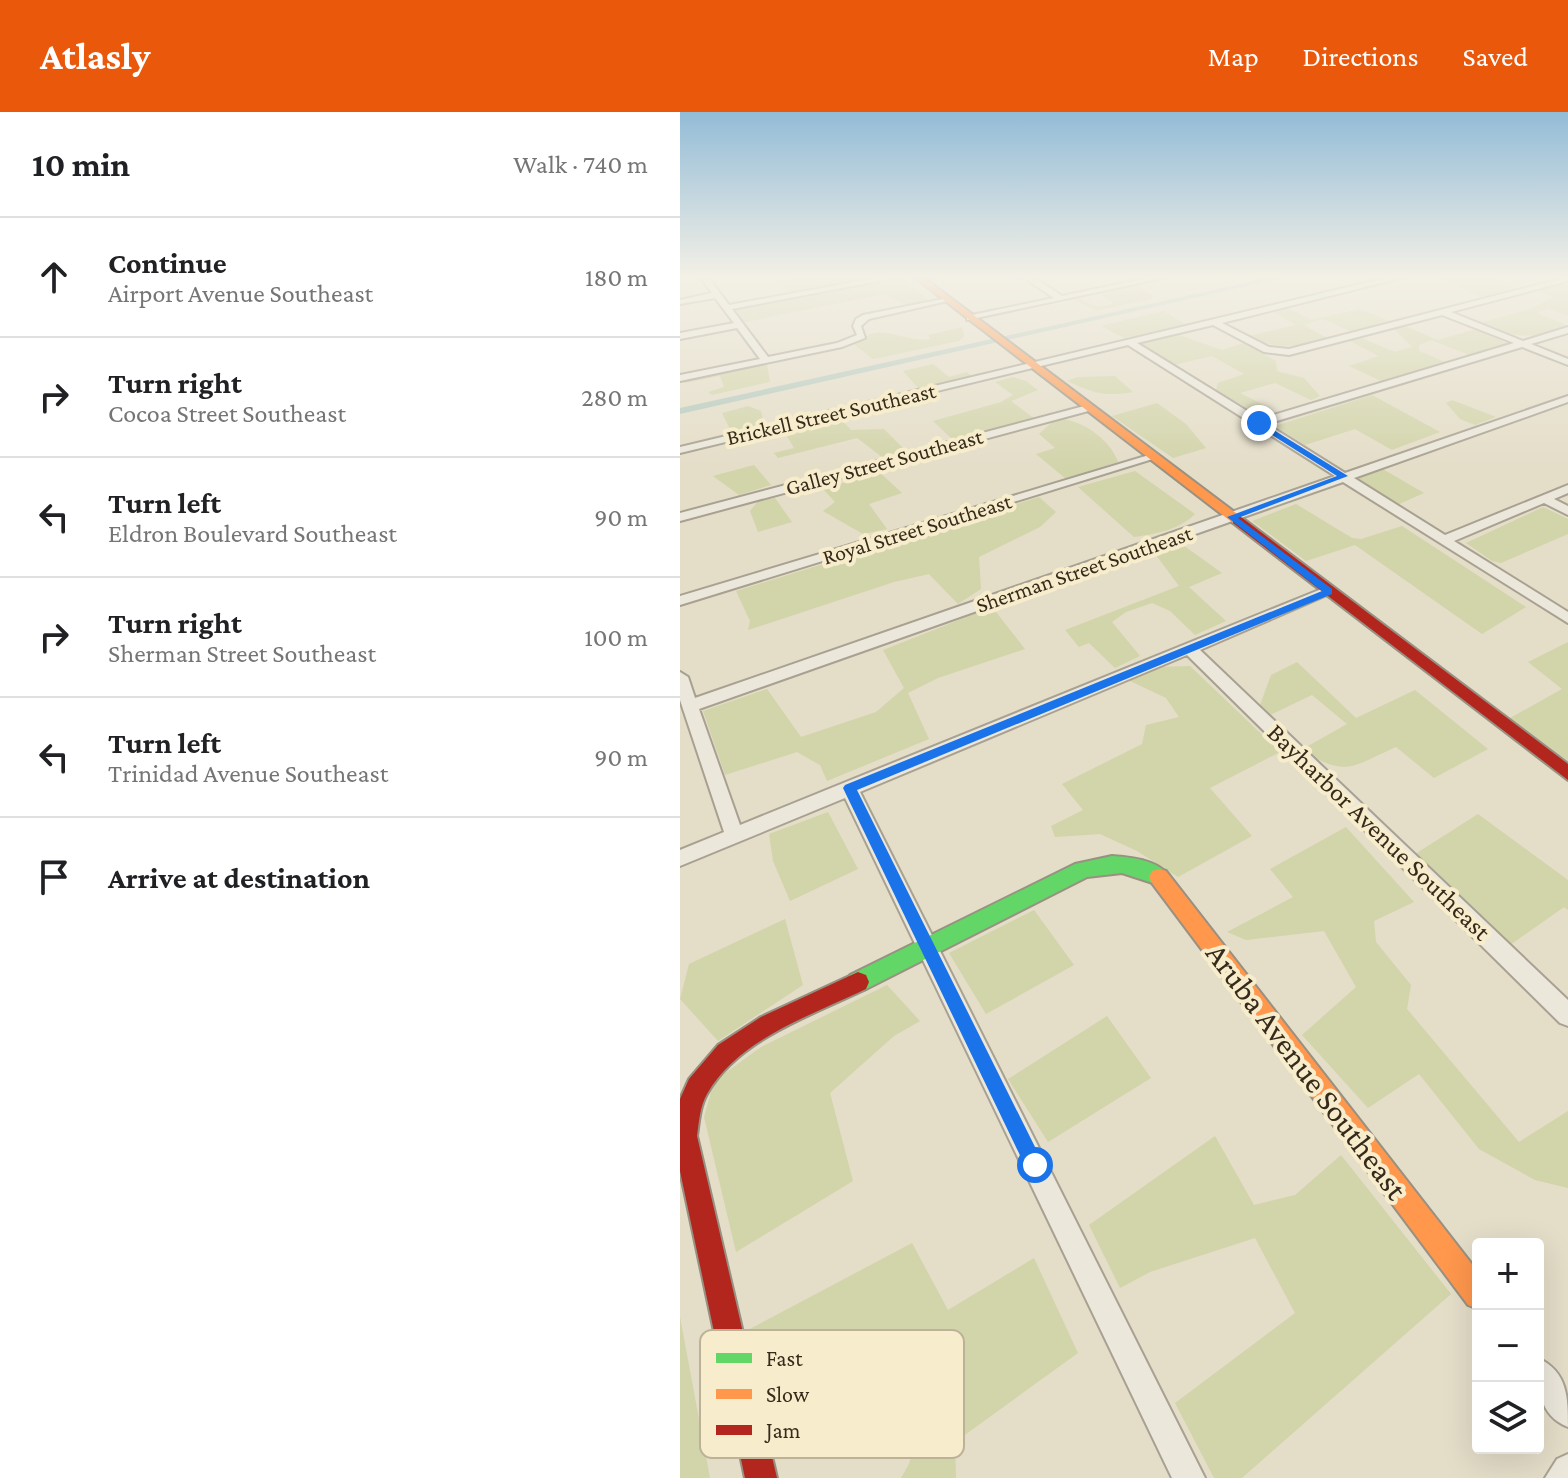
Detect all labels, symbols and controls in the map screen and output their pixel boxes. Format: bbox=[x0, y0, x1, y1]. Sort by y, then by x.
text: Atlasly bbox=[40, 35, 151, 77]
text: Map bbox=[1208, 41, 1259, 72]
text: Directions bbox=[1303, 41, 1418, 72]
text: Saved bbox=[1462, 41, 1528, 72]
text: 10 min bbox=[32, 146, 130, 183]
text: Walk · 740 m bbox=[513, 150, 648, 179]
text: Continue bbox=[108, 246, 227, 279]
icon: ahead bbox=[32, 255, 76, 299]
text: 180 m bbox=[585, 263, 648, 292]
text: Airport Avenue Southeast bbox=[108, 279, 373, 308]
text: Turn right bbox=[108, 366, 242, 399]
icon: right bbox=[32, 375, 76, 419]
street label: Brickell Street Southeast bbox=[724, 378, 939, 450]
text: 280 m bbox=[581, 383, 648, 412]
text: Cocoa Street Southeast bbox=[108, 399, 346, 428]
route end bbox=[1241, 405, 1277, 441]
street label: Galley Street Southeast bbox=[783, 423, 986, 500]
text: Turn left bbox=[108, 486, 221, 519]
street label: Royal Street Southeast bbox=[819, 488, 1015, 570]
icon: left bbox=[32, 495, 76, 539]
text: 90 m bbox=[594, 503, 648, 532]
text: Eldron Boulevard Southeast bbox=[108, 519, 397, 548]
street label: Sherman Street Southeast bbox=[973, 520, 1196, 618]
text: Turn right bbox=[108, 606, 242, 639]
icon: right bbox=[32, 615, 76, 659]
text: 100 m bbox=[584, 623, 648, 652]
text: Sherman Street Southeast bbox=[108, 639, 376, 668]
street label: Bayharbor Avenue Southeast bbox=[1261, 718, 1497, 946]
text: Turn left bbox=[108, 726, 221, 759]
icon: left bbox=[32, 735, 76, 779]
text: 90 m bbox=[594, 743, 648, 772]
text: Trinidad Avenue Southeast bbox=[108, 759, 388, 788]
icon: arrive bbox=[32, 855, 76, 899]
text: Arrive at destination bbox=[108, 861, 370, 894]
street label: Aruba Avenue Southeast bbox=[1199, 936, 1415, 1207]
route start bbox=[1017, 1147, 1053, 1183]
map controls bbox=[1472, 1238, 1544, 1454]
button: + bbox=[1472, 1238, 1544, 1310]
button: − bbox=[1472, 1310, 1544, 1382]
legend bbox=[700, 1330, 964, 1458]
text: Fast bbox=[766, 1346, 803, 1371]
text: Slow bbox=[766, 1382, 810, 1407]
button: layers bbox=[1472, 1382, 1544, 1454]
text: Jam bbox=[764, 1418, 801, 1443]

